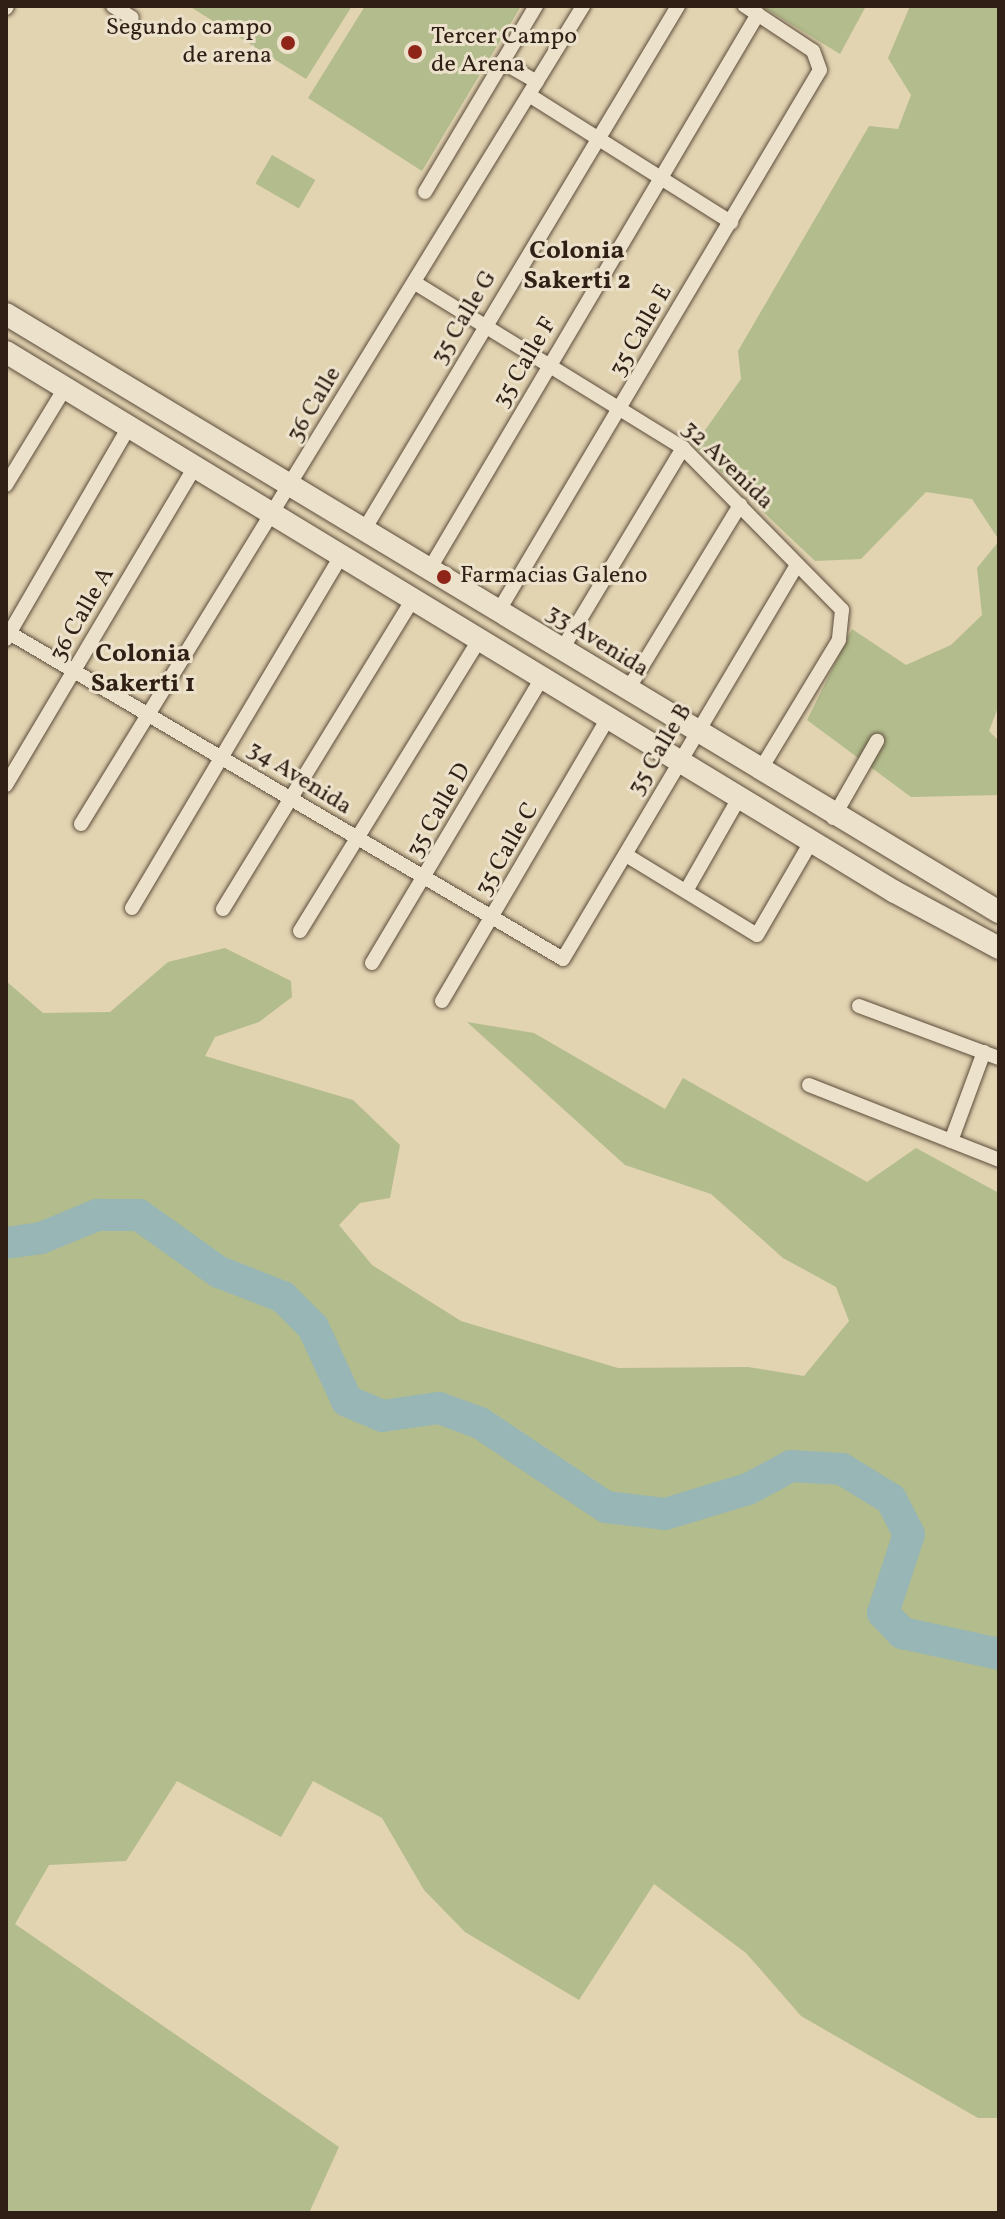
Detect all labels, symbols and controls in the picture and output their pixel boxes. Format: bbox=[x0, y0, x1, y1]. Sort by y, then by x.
place label: Segundo campo de arena bbox=[106, 15, 272, 71]
place label: Tercer Campo de Arena bbox=[431, 24, 577, 80]
marker: Segundo campo de arena bbox=[279, 34, 297, 52]
marker: Tercer Campo de Arena bbox=[406, 43, 424, 61]
district label: Colonia Sakerti 2 bbox=[523, 236, 631, 298]
street label: 35 Calle G bbox=[426, 266, 504, 370]
street label: 35 Calle E bbox=[604, 280, 680, 382]
street label: 35 Calle F bbox=[488, 313, 564, 413]
street label: 36 Calle bbox=[281, 362, 349, 448]
street label: 32 Avenida bbox=[675, 415, 779, 517]
street label: 36 Calle A bbox=[44, 563, 122, 667]
place label: Farmacias Galeno bbox=[460, 563, 648, 591]
marker: Farmacias Galeno bbox=[435, 568, 453, 586]
street label: 33 Avenida bbox=[540, 599, 654, 685]
district label: Colonia Sakerti 1 bbox=[91, 639, 195, 700]
street label: 35 Calle B bbox=[622, 699, 700, 801]
street label: 34 Avenida bbox=[241, 736, 357, 822]
street label: 35 Calle D bbox=[401, 759, 479, 863]
street label: 35 Calle C bbox=[470, 798, 546, 902]

